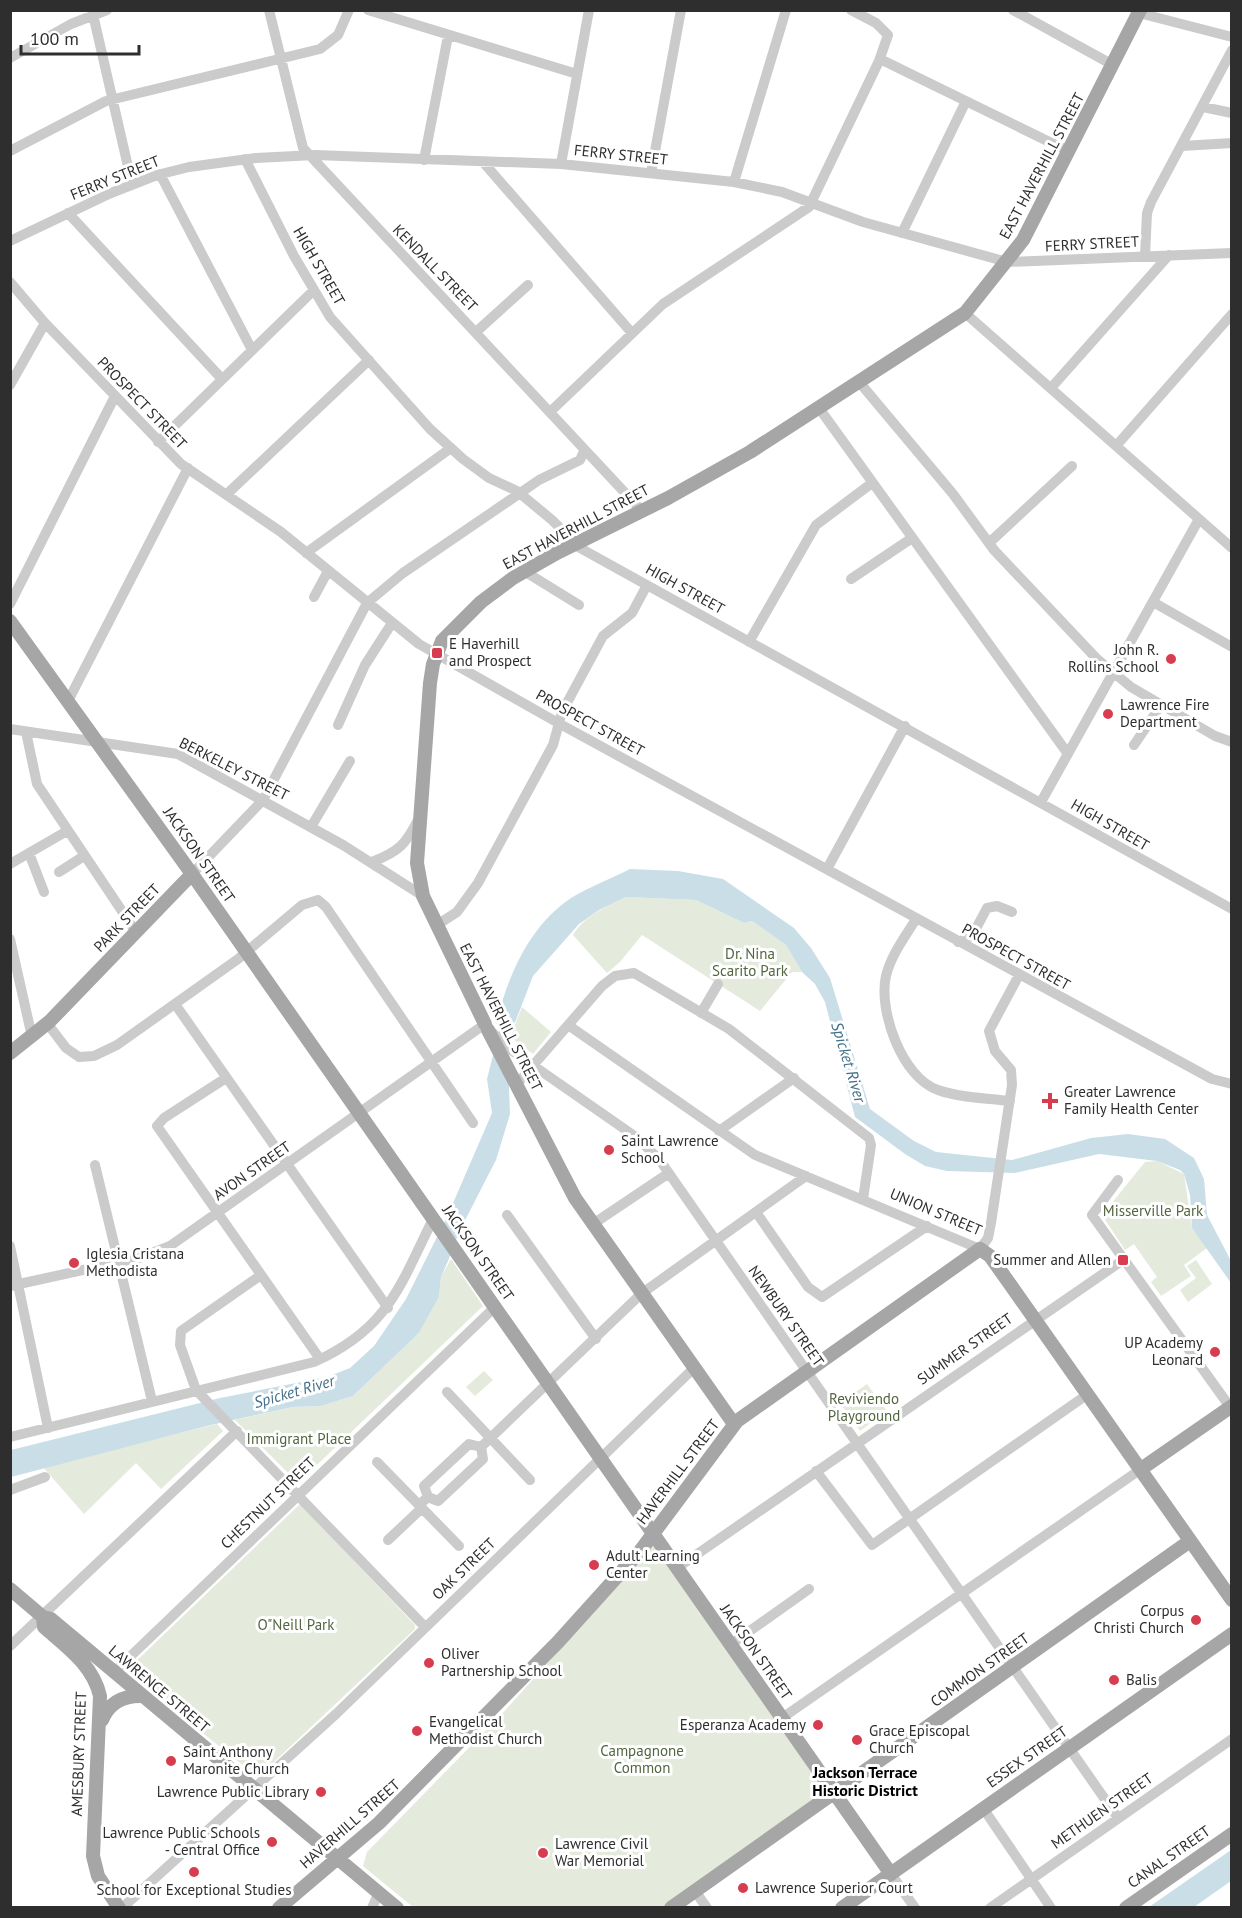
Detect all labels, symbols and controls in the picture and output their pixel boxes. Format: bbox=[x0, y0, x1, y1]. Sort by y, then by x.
scale bar bbox=[21, 18, 140, 56]
text: 100 m bbox=[30, 27, 79, 50]
street label: EAST HAVERHILL STREET bbox=[995, 89, 1089, 242]
street label: FERRY STREET bbox=[573, 140, 670, 169]
street label: FERRY STREET bbox=[68, 151, 163, 204]
street label: KENDALL STREET bbox=[389, 220, 482, 316]
street label: HIGH STREET bbox=[289, 223, 350, 309]
street label: FERRY STREET bbox=[1044, 232, 1140, 255]
street label: PROSPECT STREET bbox=[94, 353, 192, 453]
street label: EAST HAVERHILL STREET bbox=[499, 480, 653, 573]
street label: HIGH STREET bbox=[642, 559, 729, 618]
place label: E Haverhill and Prospect bbox=[449, 634, 531, 670]
place label: John R. Rollins School bbox=[1068, 640, 1160, 676]
marker: E Haverhill and Prospect bbox=[430, 646, 444, 660]
marker: John R. Rollins School bbox=[1164, 652, 1178, 666]
street label: PROSPECT STREET bbox=[533, 685, 648, 760]
place label: Lawrence Fire Department bbox=[1120, 695, 1209, 731]
marker: Lawrence Fire Department bbox=[1101, 707, 1115, 721]
street label: BERKELEY STREET bbox=[176, 733, 293, 805]
street label: HIGH STREET bbox=[1068, 795, 1153, 855]
street label: JACKSON STREET bbox=[159, 802, 240, 907]
street label: PARK STREET bbox=[89, 879, 164, 956]
street label: PROSPECT STREET bbox=[959, 919, 1074, 994]
street label: EAST HAVERHILL STREET bbox=[456, 940, 547, 1094]
park label: Dr. Nina Scarito Park bbox=[712, 944, 789, 980]
water label: Spicket River bbox=[827, 1019, 871, 1106]
place label: Greater Lawrence Family Health Center bbox=[1064, 1082, 1199, 1118]
marker: Greater Lawrence Family Health Center bbox=[1041, 1092, 1059, 1110]
place label: Saint Lawrence School bbox=[621, 1131, 719, 1167]
street label: AVON STREET bbox=[209, 1137, 295, 1204]
marker: Saint Lawrence School bbox=[602, 1143, 616, 1157]
street label: UNION STREET bbox=[887, 1184, 986, 1240]
street label: JACKSON STREET bbox=[438, 1200, 519, 1305]
park label: Misserville Park bbox=[1103, 1201, 1204, 1220]
place label: Iglesia Cristana Methodista bbox=[86, 1244, 184, 1280]
place label: Summer and Allen bbox=[993, 1250, 1111, 1269]
marker: Summer and Allen bbox=[1116, 1253, 1130, 1267]
marker: Iglesia Cristana Methodista bbox=[67, 1256, 81, 1270]
street label: NEWBURY STREET bbox=[745, 1262, 829, 1370]
street label: SUMMER STREET bbox=[913, 1308, 1017, 1389]
place label: UP Academy Leonard bbox=[1124, 1333, 1203, 1369]
marker: UP Academy Leonard bbox=[1208, 1345, 1222, 1359]
water label: Spicket River bbox=[251, 1369, 338, 1412]
park label: Reviviendo Playground bbox=[828, 1389, 900, 1425]
street label: HAVERHILL STREET bbox=[632, 1415, 724, 1528]
park label: Immigrant Place bbox=[247, 1429, 351, 1448]
street label: CHESTNUT STREET bbox=[216, 1452, 319, 1553]
street label: OAK STREET bbox=[428, 1533, 500, 1604]
place label: Adult Learning Center bbox=[606, 1546, 700, 1582]
marker: Adult Learning Center bbox=[587, 1558, 601, 1572]
street label: JACKSON STREET bbox=[716, 1599, 797, 1704]
place label: Corpus Christi Church bbox=[1094, 1601, 1184, 1637]
marker: Corpus Christi Church bbox=[1189, 1613, 1203, 1627]
park label: O"Neill Park bbox=[258, 1615, 335, 1634]
street label: COMMON STREET bbox=[927, 1628, 1033, 1711]
street label: LAWRENCE STREET bbox=[105, 1641, 214, 1737]
place label: Oliver Partnership School bbox=[441, 1644, 563, 1680]
marker: Oliver Partnership School bbox=[422, 1656, 436, 1670]
place label: Balis bbox=[1126, 1670, 1157, 1689]
marker: Balis bbox=[1107, 1673, 1121, 1687]
street label: AMESBURY STREET bbox=[67, 1691, 90, 1817]
place label: Evangelical Methodist Church bbox=[429, 1712, 542, 1748]
place label: Esperanza Academy bbox=[680, 1715, 806, 1734]
marker: Esperanza Academy bbox=[811, 1718, 825, 1732]
place label: Grace Episcopal Church bbox=[869, 1721, 970, 1757]
street label: ESSEX STREET bbox=[983, 1721, 1071, 1791]
marker: Evangelical Methodist Church bbox=[410, 1724, 424, 1738]
marker: Grace Episcopal Church bbox=[850, 1733, 864, 1747]
park label: Campagnone Common bbox=[600, 1741, 684, 1777]
place label: Saint Anthony Maronite Church bbox=[183, 1742, 289, 1778]
marker: Saint Anthony Maronite Church bbox=[164, 1754, 178, 1768]
district label: Jackson Terrace Historic District bbox=[812, 1762, 918, 1800]
street label: METHUEN STREET bbox=[1047, 1768, 1157, 1853]
street label: HAVERHILL STREET bbox=[296, 1774, 404, 1872]
place label: Lawrence Public Library bbox=[157, 1782, 309, 1801]
marker: Lawrence Public Library bbox=[314, 1785, 328, 1799]
street label: CANAL STREET bbox=[1124, 1821, 1214, 1892]
place label: Lawrence Public Schools - Central Office bbox=[103, 1823, 260, 1859]
place label: Lawrence Civil War Memorial bbox=[555, 1834, 649, 1870]
marker: Lawrence Public Schools - Central Office bbox=[265, 1835, 279, 1849]
marker: Lawrence Civil War Memorial bbox=[536, 1846, 550, 1860]
marker: School for Exceptional Studies bbox=[187, 1865, 201, 1879]
place label: Lawrence Superior Court bbox=[755, 1878, 913, 1897]
place label: School for Exceptional Studies bbox=[96, 1880, 292, 1899]
marker: Lawrence Superior Court bbox=[736, 1881, 750, 1895]

